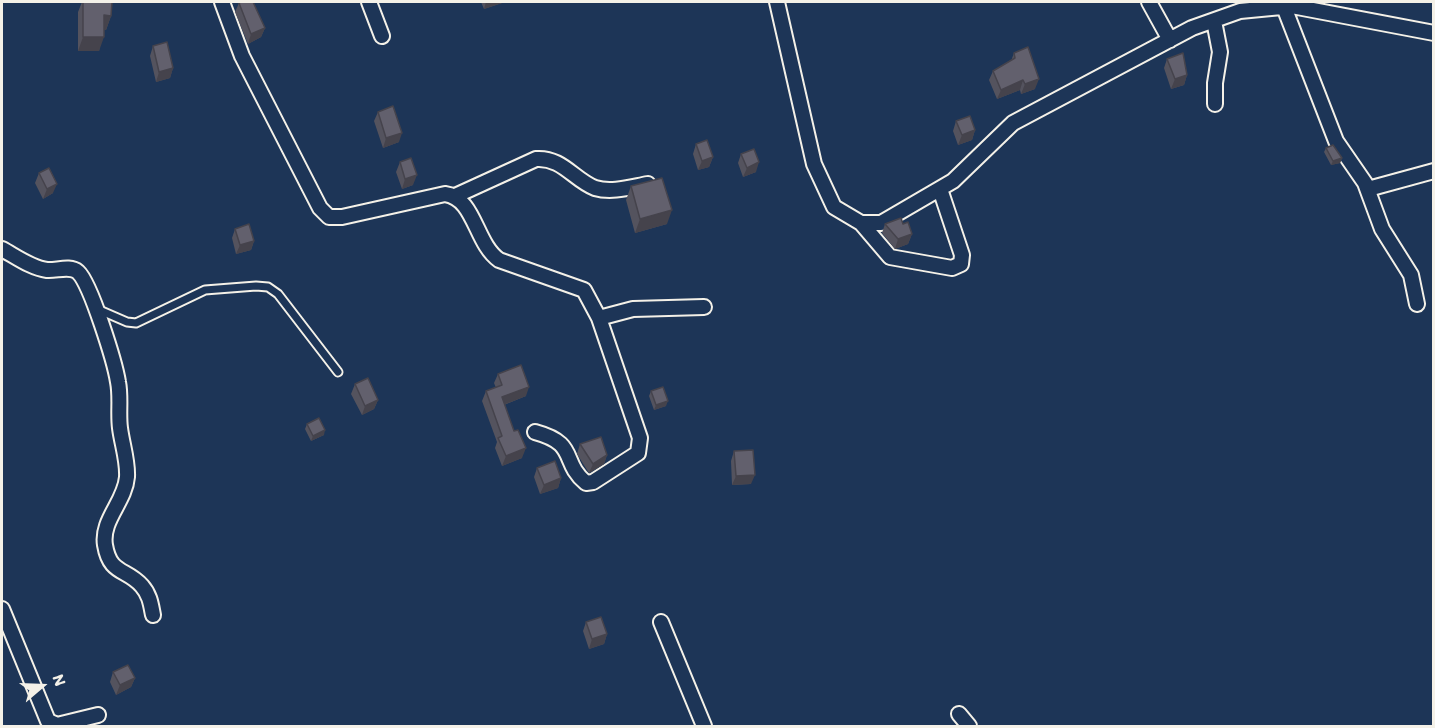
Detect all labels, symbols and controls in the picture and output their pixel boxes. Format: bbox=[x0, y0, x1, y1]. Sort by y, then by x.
north arrow bbox=[12, 656, 72, 716]
text: N bbox=[49, 672, 70, 688]

